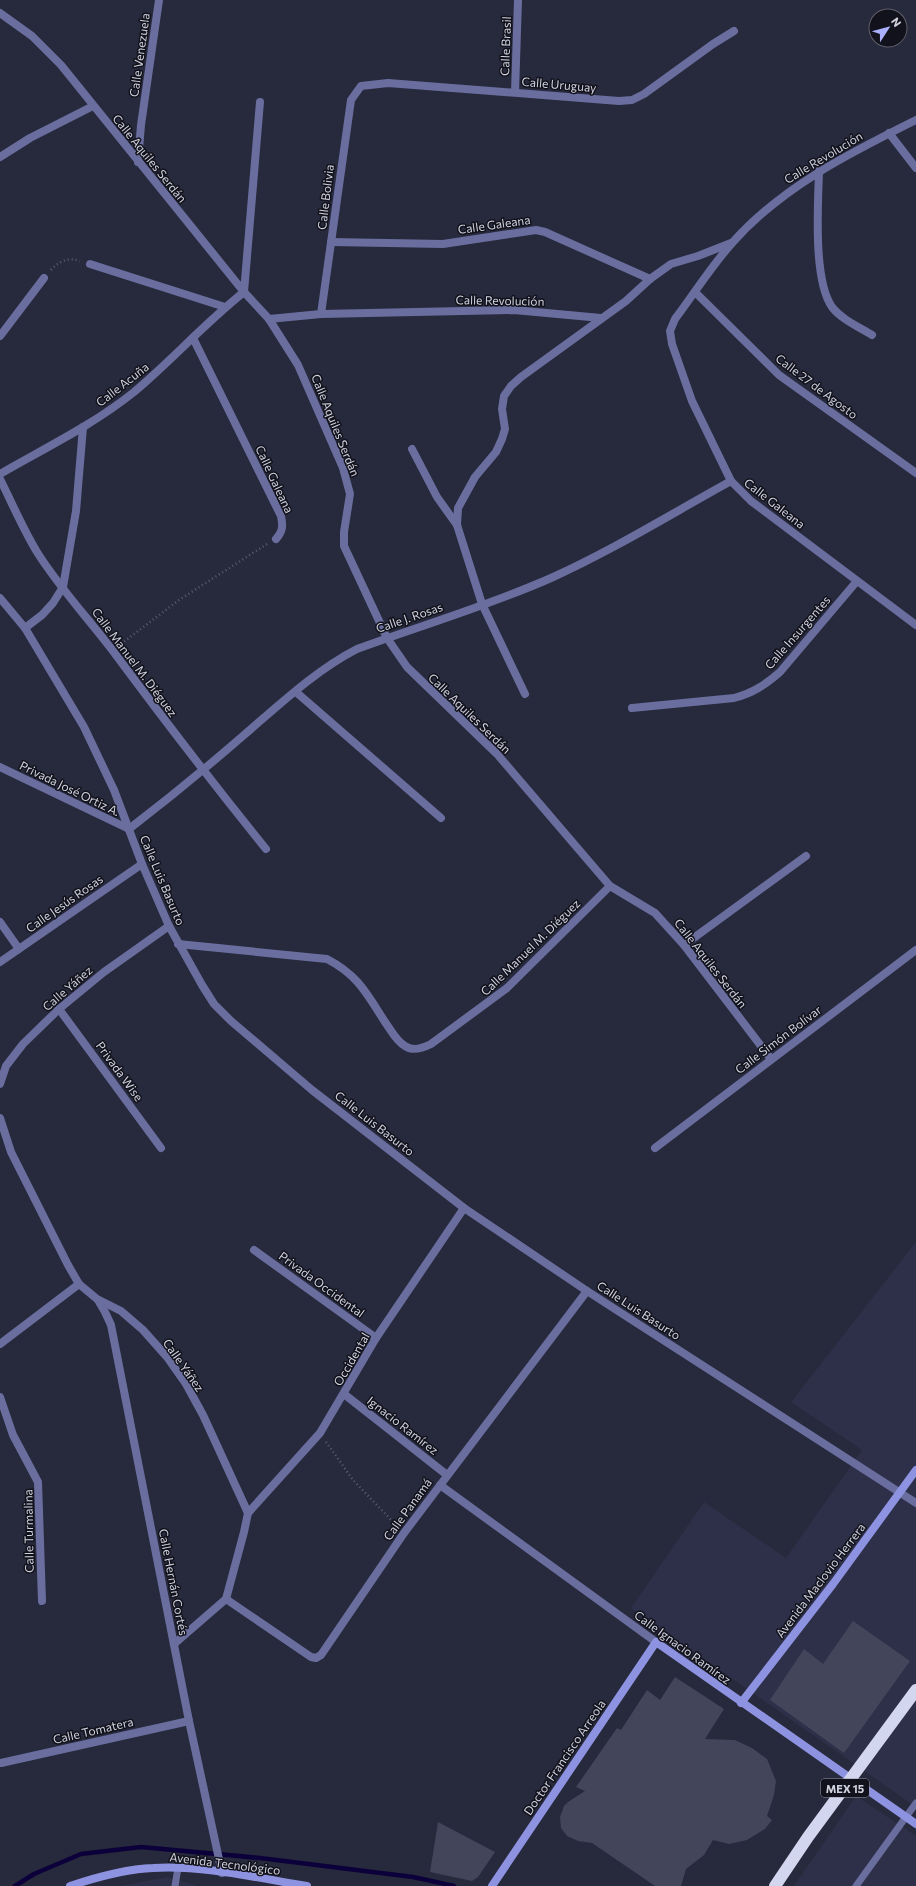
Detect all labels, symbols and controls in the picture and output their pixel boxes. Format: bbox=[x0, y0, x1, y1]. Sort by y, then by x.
north arrow bbox=[868, 8, 908, 48]
street label: Calle Venezuela bbox=[126, 12, 152, 98]
text: N bbox=[889, 15, 904, 29]
street label: Calle Brasil bbox=[497, 16, 513, 76]
street label: Calle Uruguay bbox=[521, 74, 597, 94]
street label: Calle Aquiles Serdán bbox=[110, 111, 190, 205]
street label: Calle Revolución bbox=[781, 128, 865, 186]
street label: Calle Bolivia bbox=[314, 163, 336, 231]
street label: Calle Galeana bbox=[457, 212, 531, 236]
street label: Calle Revolución bbox=[455, 292, 545, 308]
street label: Calle 27 de Agosto bbox=[773, 351, 861, 421]
street label: Calle Acuña bbox=[93, 359, 151, 409]
street label: Calle Aquiles Serdán bbox=[309, 372, 363, 478]
street label: Calle Galeana bbox=[253, 443, 297, 515]
street label: Calle Galeana bbox=[742, 475, 808, 531]
street label: Calle Insurgentes bbox=[761, 592, 833, 672]
street label: Calle J. Rosas bbox=[374, 599, 445, 636]
street label: Calle Manuel M. Diéguez bbox=[90, 605, 180, 719]
street label: Calle Aquiles Serdán bbox=[426, 670, 514, 756]
street label: Privada José Ortiz A. bbox=[17, 758, 123, 819]
street label: Calle Luis Basurto bbox=[138, 833, 188, 927]
street label: Calle Jesús Rosas bbox=[23, 871, 106, 936]
street label: Calle Manuel M. Diéguez bbox=[477, 896, 583, 998]
street label: Calle Aquiles Serdán bbox=[672, 916, 750, 1010]
street label: Calle Yáñez bbox=[39, 963, 95, 1013]
street label: Calle Simón Bolívar bbox=[732, 1002, 824, 1076]
street label: Privada Wise bbox=[94, 1038, 146, 1104]
street label: Calle Luis Basurto bbox=[333, 1088, 417, 1158]
street label: Privada Occidental bbox=[276, 1248, 368, 1320]
street label: Calle Luis Basurto bbox=[595, 1278, 683, 1342]
street label: Occidental bbox=[330, 1330, 372, 1388]
street label: Calle Yáñez bbox=[161, 1336, 207, 1394]
street label: Ignacio Ramírez bbox=[365, 1393, 441, 1457]
street label: Calle Panamá bbox=[380, 1475, 434, 1543]
street label: Calle Turmalina bbox=[20, 1489, 36, 1573]
street label: Avenida Maclovio Herrera bbox=[772, 1520, 868, 1640]
street label: Calle Hernán Cortés bbox=[157, 1527, 191, 1637]
street label: Calle Ignacio Ramírez bbox=[632, 1607, 734, 1687]
street label: Doctor Francisco Arreola bbox=[520, 1697, 608, 1817]
street label: Calle Tomatera bbox=[51, 1714, 135, 1746]
road number: MEX 15 bbox=[821, 1779, 869, 1797]
street label: Avenida Tecnológico bbox=[169, 1849, 281, 1877]

